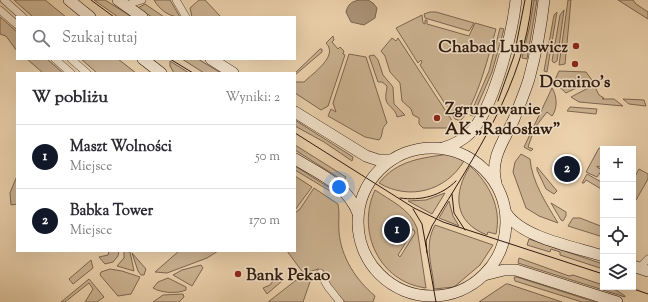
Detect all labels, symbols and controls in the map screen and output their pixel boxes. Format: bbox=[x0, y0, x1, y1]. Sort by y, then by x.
search box bbox=[16, 16, 296, 60]
icon: search bbox=[30, 27, 52, 49]
text: Szukaj tutaj bbox=[62, 28, 137, 49]
place label: Chabad Lubawicz bbox=[438, 36, 569, 60]
marker: Chabad Lubawicz bbox=[571, 41, 581, 51]
marker: Domino's bbox=[570, 59, 580, 69]
place label: Domino's bbox=[540, 71, 611, 95]
text: W pobliżu bbox=[32, 86, 108, 110]
text: Wyniki: 2 bbox=[225, 89, 280, 107]
place label: Zgrupowanie AK „Radosław” bbox=[445, 98, 561, 142]
marker: Zgrupowanie AK „Radosław” bbox=[432, 113, 442, 123]
text: Maszt Wolności bbox=[70, 137, 172, 158]
map controls bbox=[600, 146, 636, 290]
button: + bbox=[600, 146, 636, 182]
text: 1 bbox=[43, 148, 47, 166]
text: 50 m bbox=[255, 148, 280, 166]
pin: 2 bbox=[554, 154, 580, 184]
text: Miejsce bbox=[70, 158, 112, 176]
your location bbox=[329, 177, 349, 197]
button: − bbox=[600, 182, 636, 218]
text: Babka Tower bbox=[70, 201, 153, 222]
text: 2 bbox=[42, 212, 48, 230]
text: 170 m bbox=[249, 212, 280, 230]
pin: 1 bbox=[384, 215, 410, 245]
button: locate bbox=[600, 218, 636, 254]
text: Miejsce bbox=[70, 222, 112, 240]
button: layers bbox=[600, 254, 636, 290]
place label: Bank Pekao bbox=[246, 264, 330, 288]
marker: Bank Pekao bbox=[233, 269, 243, 279]

